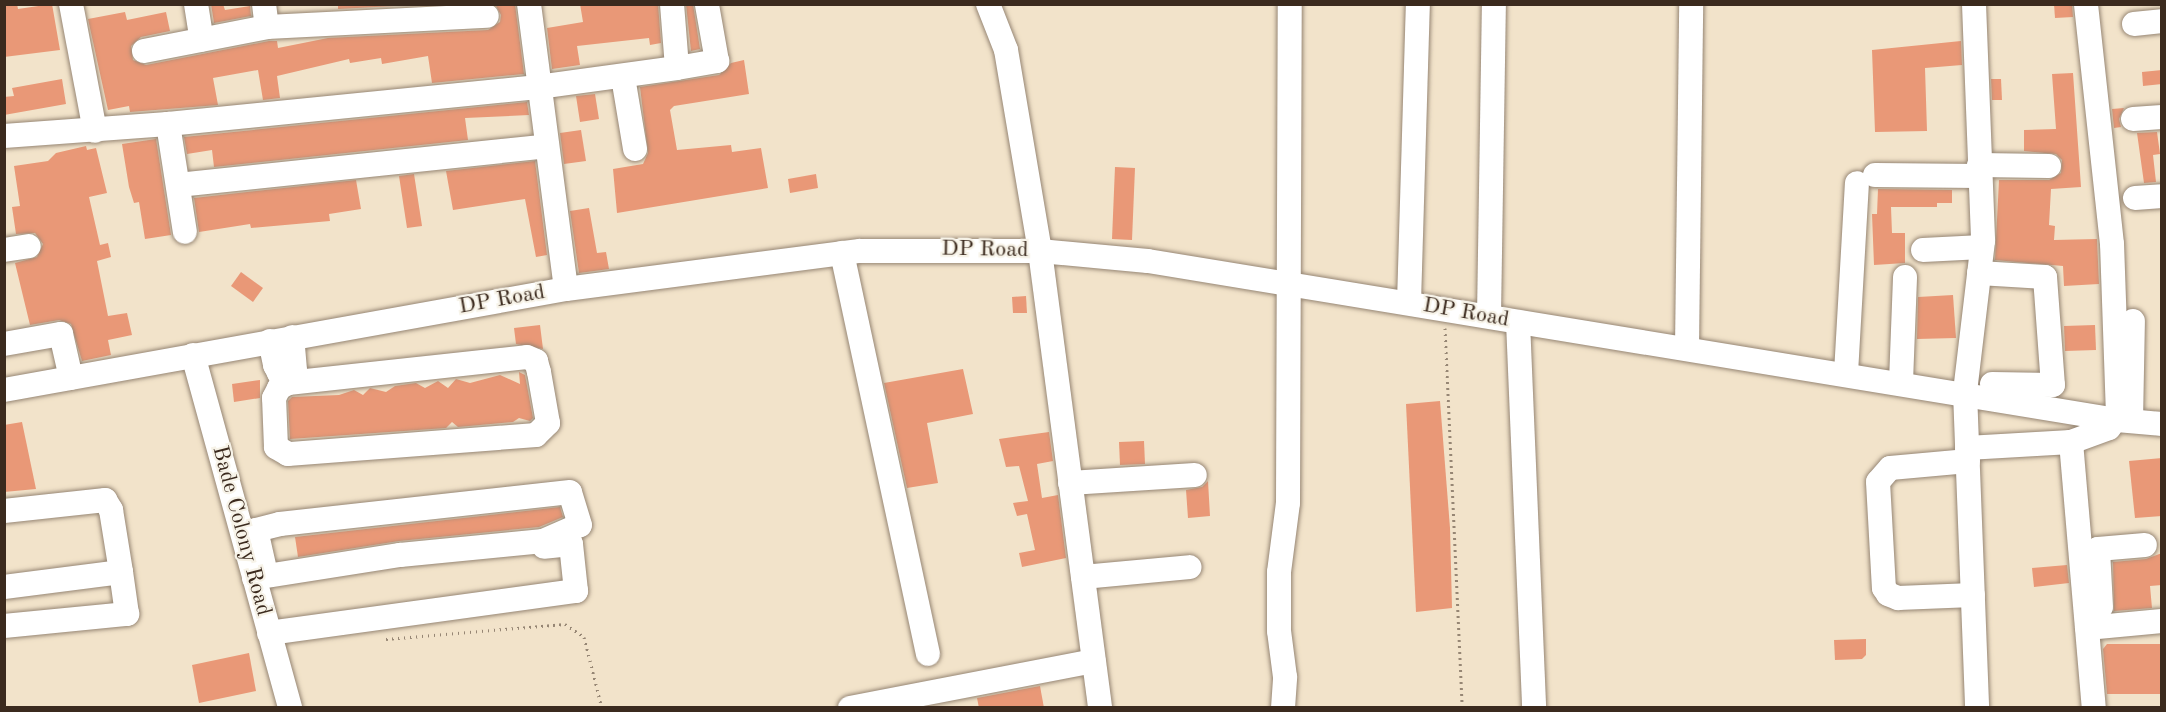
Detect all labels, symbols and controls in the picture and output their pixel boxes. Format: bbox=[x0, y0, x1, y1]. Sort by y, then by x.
street label: DP Road bbox=[941, 236, 1029, 264]
street label: DP Road bbox=[457, 279, 547, 321]
street label: DP Road bbox=[1421, 292, 1511, 334]
street label: Bade Colony Road bbox=[206, 443, 276, 619]

